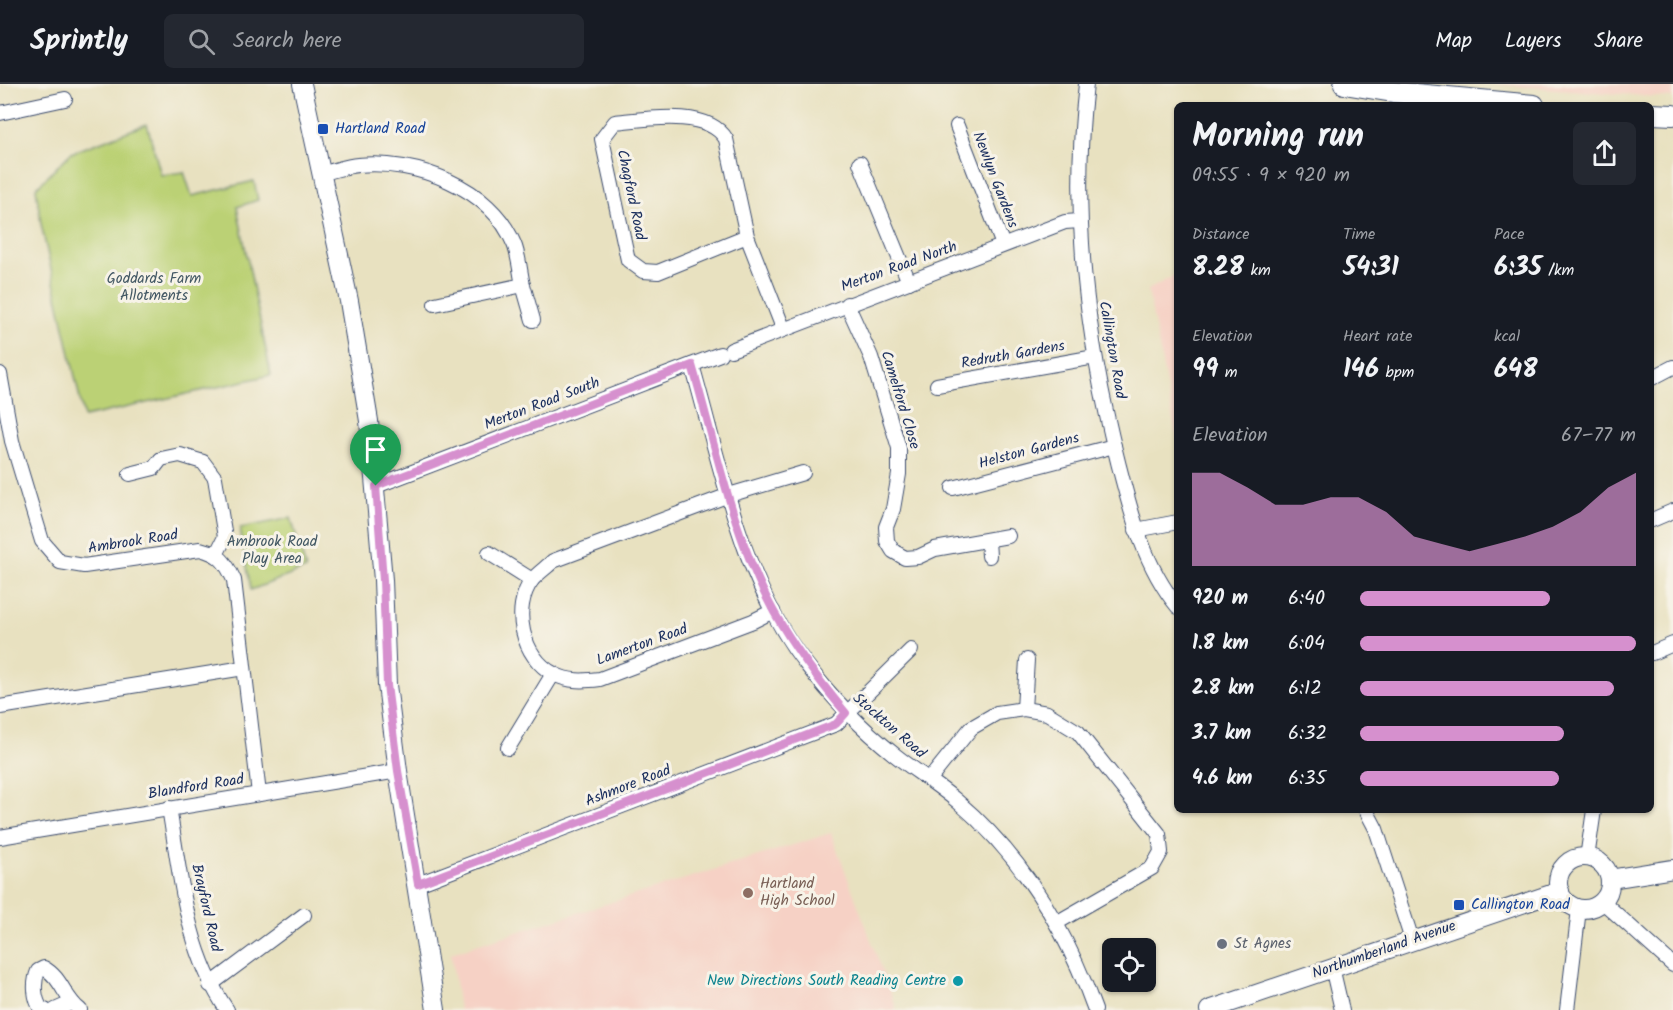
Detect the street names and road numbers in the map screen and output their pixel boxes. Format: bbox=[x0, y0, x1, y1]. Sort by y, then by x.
street label: Newlyn Gardens bbox=[966, 128, 1025, 232]
street label: Chagford Road bbox=[610, 147, 652, 243]
street label: Merton Road North bbox=[838, 235, 960, 299]
street label: Callington Road bbox=[1092, 299, 1132, 401]
street label: Redruth Gardens bbox=[959, 334, 1067, 376]
street label: Camelford Close bbox=[874, 348, 926, 452]
street label: Merton Road South bbox=[481, 371, 603, 437]
street label: Helston Gardens bbox=[976, 426, 1083, 476]
street label: Ambrook Road bbox=[86, 523, 180, 561]
street label: Lamerton Road bbox=[593, 617, 691, 673]
street label: Stockton Road bbox=[847, 687, 932, 765]
street label: Ashmore Road bbox=[582, 758, 675, 813]
street label: Blandford Road bbox=[146, 768, 246, 806]
street label: Brayford Road bbox=[184, 862, 228, 955]
street label: Northumberland Avenue bbox=[1309, 914, 1459, 986]

